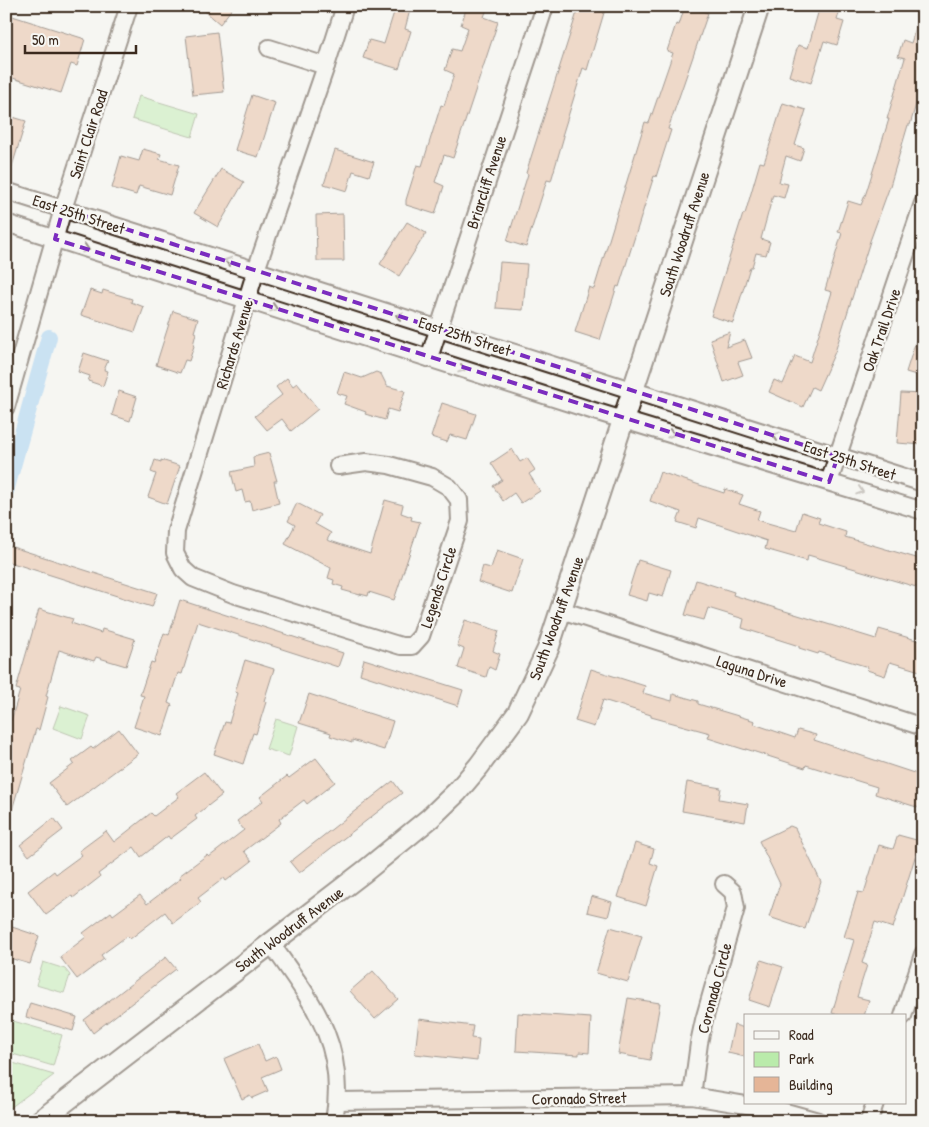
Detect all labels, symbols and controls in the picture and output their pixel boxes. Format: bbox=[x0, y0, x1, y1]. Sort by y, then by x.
scale bar bbox=[25, 22, 136, 54]
text: 50 m bbox=[32, 29, 59, 50]
street label: Saint Clair Road bbox=[63, 87, 113, 181]
street label: Briarcliff Avenue bbox=[461, 132, 512, 232]
street label: South Woodruff Avenue bbox=[653, 168, 715, 299]
street label: East 25th Street bbox=[30, 189, 129, 239]
one-way arrow bbox=[81, 243, 90, 253]
one-way arrow bbox=[224, 257, 232, 267]
street label: Oak Trail Drive bbox=[856, 285, 906, 375]
street label: Richards Avenue bbox=[210, 296, 258, 392]
one-way arrow bbox=[270, 303, 278, 313]
one-way arrow bbox=[396, 311, 404, 321]
street label: East 25th Street bbox=[416, 311, 515, 361]
one-way arrow bbox=[458, 363, 466, 373]
one-way arrow bbox=[583, 371, 591, 381]
one-way arrow bbox=[666, 429, 674, 439]
one-way arrow bbox=[773, 432, 781, 442]
street label: East 25th Street bbox=[801, 435, 900, 485]
one-way arrow bbox=[855, 486, 864, 496]
street label: Legends Circle bbox=[414, 543, 462, 631]
street label: South Woodruff Avenue bbox=[523, 552, 589, 683]
street label: Laguna Drive bbox=[714, 649, 791, 693]
street label: South Woodruff Avenue bbox=[230, 881, 348, 977]
street label: Coronado Circle bbox=[691, 940, 737, 1036]
legend bbox=[744, 1014, 906, 1104]
text: Road bbox=[789, 1024, 814, 1045]
text: Park bbox=[789, 1048, 814, 1069]
text: Building bbox=[789, 1074, 833, 1095]
street label: Coronado Street bbox=[531, 1086, 627, 1110]

